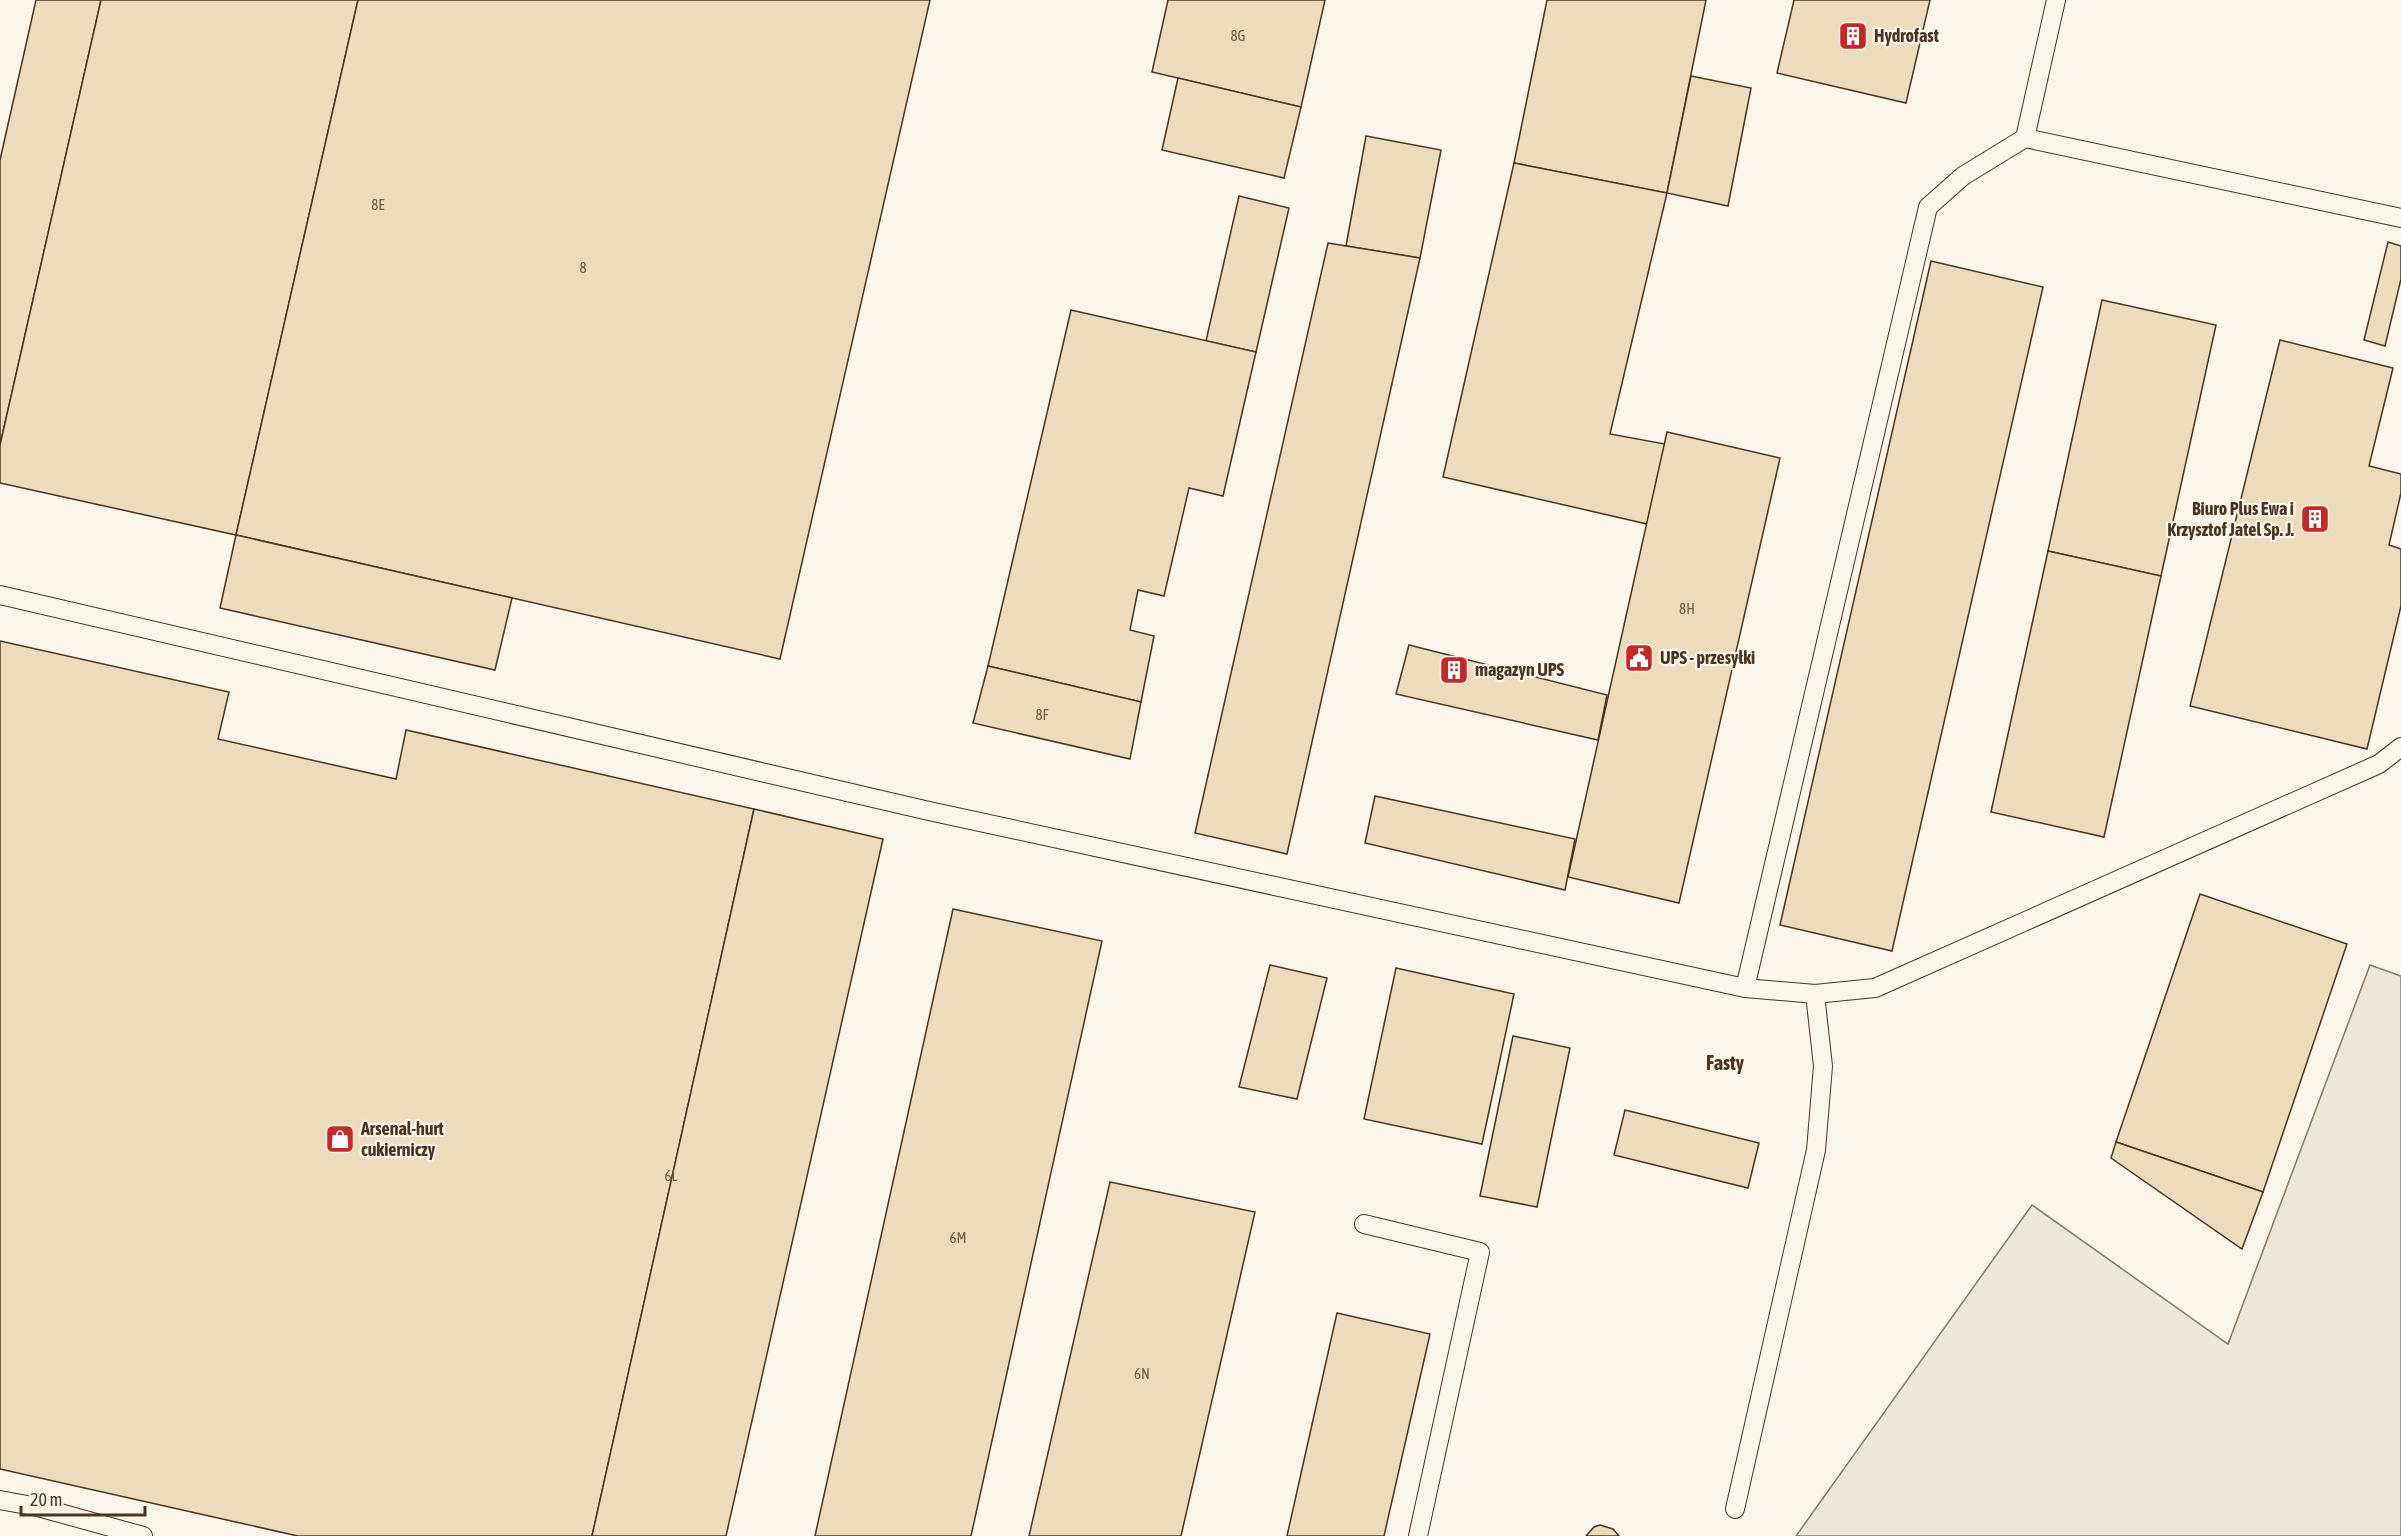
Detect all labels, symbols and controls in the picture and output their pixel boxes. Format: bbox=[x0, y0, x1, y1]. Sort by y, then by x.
building icon: Hydrofast bbox=[1837, 20, 1869, 52]
place label: Hydrofast bbox=[1874, 25, 1940, 46]
house number: 8G bbox=[1230, 27, 1246, 44]
house number: 8E bbox=[371, 196, 385, 213]
house number: 8 bbox=[579, 259, 587, 276]
place label: Biuro Plus Ewa i Krzysztof Jatel Sp. J. bbox=[2167, 498, 2294, 540]
building icon: Biuro Plus Ewa i Krzysztof Jatel Sp. J. bbox=[2299, 503, 2331, 535]
house number: 8H bbox=[1679, 600, 1695, 617]
public building icon: UPS - przesyłki bbox=[1623, 642, 1655, 674]
place label: UPS - przesyłki bbox=[1660, 647, 1755, 668]
building icon: magazyn UPS bbox=[1438, 654, 1470, 686]
place label: magazyn UPS bbox=[1475, 659, 1565, 680]
house number: 8F bbox=[1035, 706, 1049, 723]
district label: Fasty bbox=[1706, 1051, 1745, 1074]
place label: Arsenal-hurt cukierniczy bbox=[360, 1118, 445, 1160]
shop icon: Arsenal-hurt cukierniczy bbox=[324, 1123, 356, 1155]
house number: 6L bbox=[665, 1167, 678, 1184]
house number: 6M bbox=[949, 1229, 967, 1246]
house number: 6N bbox=[1134, 1365, 1150, 1382]
scale bar bbox=[21, 1479, 146, 1517]
text: 20 m bbox=[30, 1489, 62, 1510]

